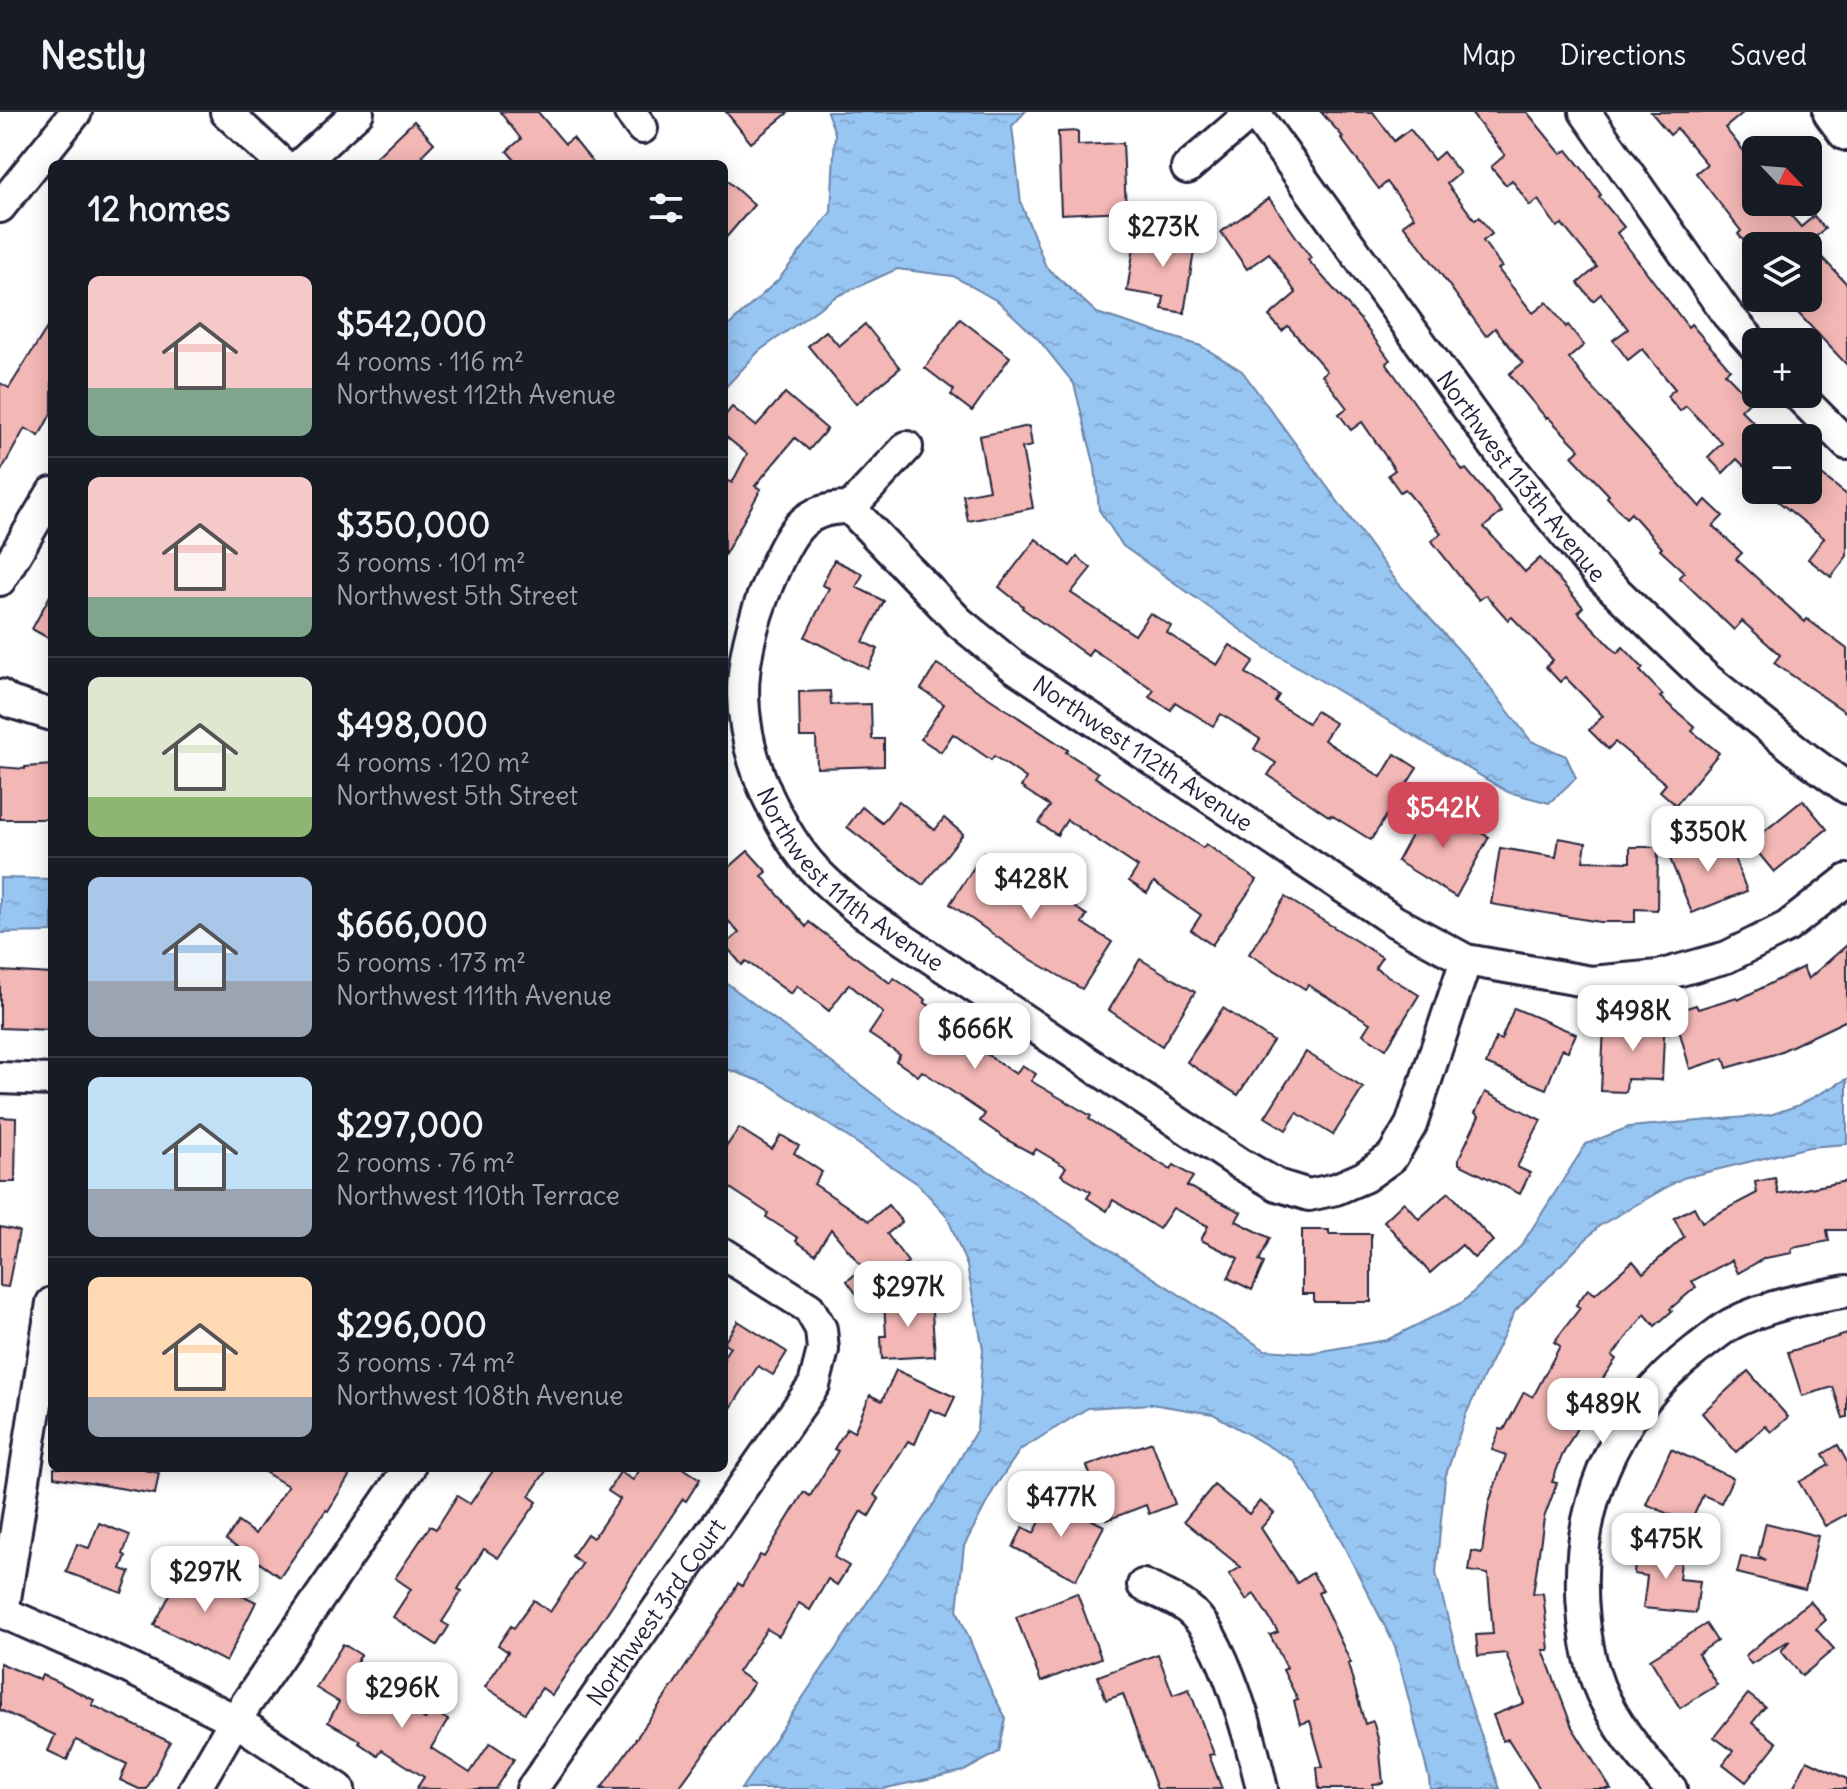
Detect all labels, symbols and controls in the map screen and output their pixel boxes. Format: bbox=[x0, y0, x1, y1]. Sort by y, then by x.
text: Nestly bbox=[40, 32, 147, 79]
text: Map bbox=[1461, 37, 1516, 73]
text: Directions bbox=[1560, 37, 1686, 73]
text: Saved bbox=[1730, 37, 1807, 73]
north arrow bbox=[1742, 136, 1822, 216]
map controls bbox=[1742, 136, 1822, 504]
icon: filters bbox=[644, 186, 688, 230]
text: 12 homes bbox=[88, 187, 231, 230]
pin: $273K bbox=[1107, 201, 1219, 269]
text: $273K bbox=[1127, 210, 1199, 243]
button: layers bbox=[1742, 232, 1822, 312]
text: $542,000 bbox=[336, 302, 487, 345]
icon: home bbox=[152, 308, 248, 404]
button: + bbox=[1742, 328, 1822, 408]
text: 4 rooms · 116 m² bbox=[336, 345, 524, 378]
street label: Northwest 113th Avenue bbox=[1431, 365, 1612, 588]
text: Northwest 112th Avenue bbox=[336, 378, 616, 411]
button: − bbox=[1742, 424, 1822, 504]
text: $350,000 bbox=[336, 503, 490, 546]
icon: home bbox=[152, 509, 248, 605]
text: 3 rooms · 101 m² bbox=[336, 546, 526, 579]
text: Northwest 5th Street bbox=[336, 579, 578, 612]
street label: Northwest 112th Avenue bbox=[1027, 669, 1259, 837]
text: $498,000 bbox=[336, 703, 488, 746]
icon: home bbox=[152, 709, 248, 805]
text: 4 rooms · 120 m² bbox=[336, 746, 530, 779]
text: Northwest 5th Street bbox=[336, 779, 578, 812]
pin: $542K bbox=[1387, 782, 1499, 850]
street label: Northwest 111th Avenue bbox=[751, 783, 950, 977]
text: $542K bbox=[1406, 791, 1480, 824]
pin: $350K bbox=[1652, 806, 1764, 874]
text: $350K bbox=[1669, 815, 1747, 848]
pin: $428K bbox=[975, 853, 1087, 921]
text: $428K bbox=[994, 862, 1068, 895]
text: $666,000 bbox=[336, 903, 488, 946]
icon: home bbox=[152, 909, 248, 1005]
text: 5 rooms · 173 m² bbox=[336, 946, 526, 979]
text: Northwest 111th Avenue bbox=[336, 979, 612, 1012]
pin: $498K bbox=[1577, 985, 1689, 1053]
text: $498K bbox=[1595, 994, 1671, 1027]
pin: $666K bbox=[919, 1003, 1031, 1071]
text: $666K bbox=[937, 1012, 1013, 1045]
text: $297,000 bbox=[336, 1103, 484, 1146]
icon: home bbox=[152, 1109, 248, 1205]
text: 2 rooms · 76 m² bbox=[336, 1146, 515, 1179]
text: Northwest 110th Terrace bbox=[336, 1179, 620, 1212]
pin: $297K bbox=[852, 1261, 964, 1329]
text: $297K bbox=[872, 1270, 944, 1303]
text: $296,000 bbox=[336, 1303, 487, 1346]
icon: home bbox=[152, 1309, 248, 1405]
text: 3 rooms · 74 m² bbox=[336, 1346, 515, 1379]
pin: $489K bbox=[1547, 1378, 1659, 1446]
text: Northwest 108th Avenue bbox=[336, 1379, 623, 1412]
text: $489K bbox=[1565, 1387, 1641, 1420]
pin: $477K bbox=[1005, 1471, 1117, 1539]
text: $477K bbox=[1026, 1480, 1096, 1513]
street label: Northwest 3rd Court bbox=[580, 1512, 731, 1711]
pin: $475K bbox=[1610, 1513, 1722, 1581]
text: $475K bbox=[1630, 1522, 1702, 1555]
pin: $297K bbox=[149, 1546, 261, 1614]
text: $297K bbox=[169, 1555, 241, 1588]
pin: $296K bbox=[346, 1662, 458, 1730]
text: $296K bbox=[365, 1671, 439, 1704]

